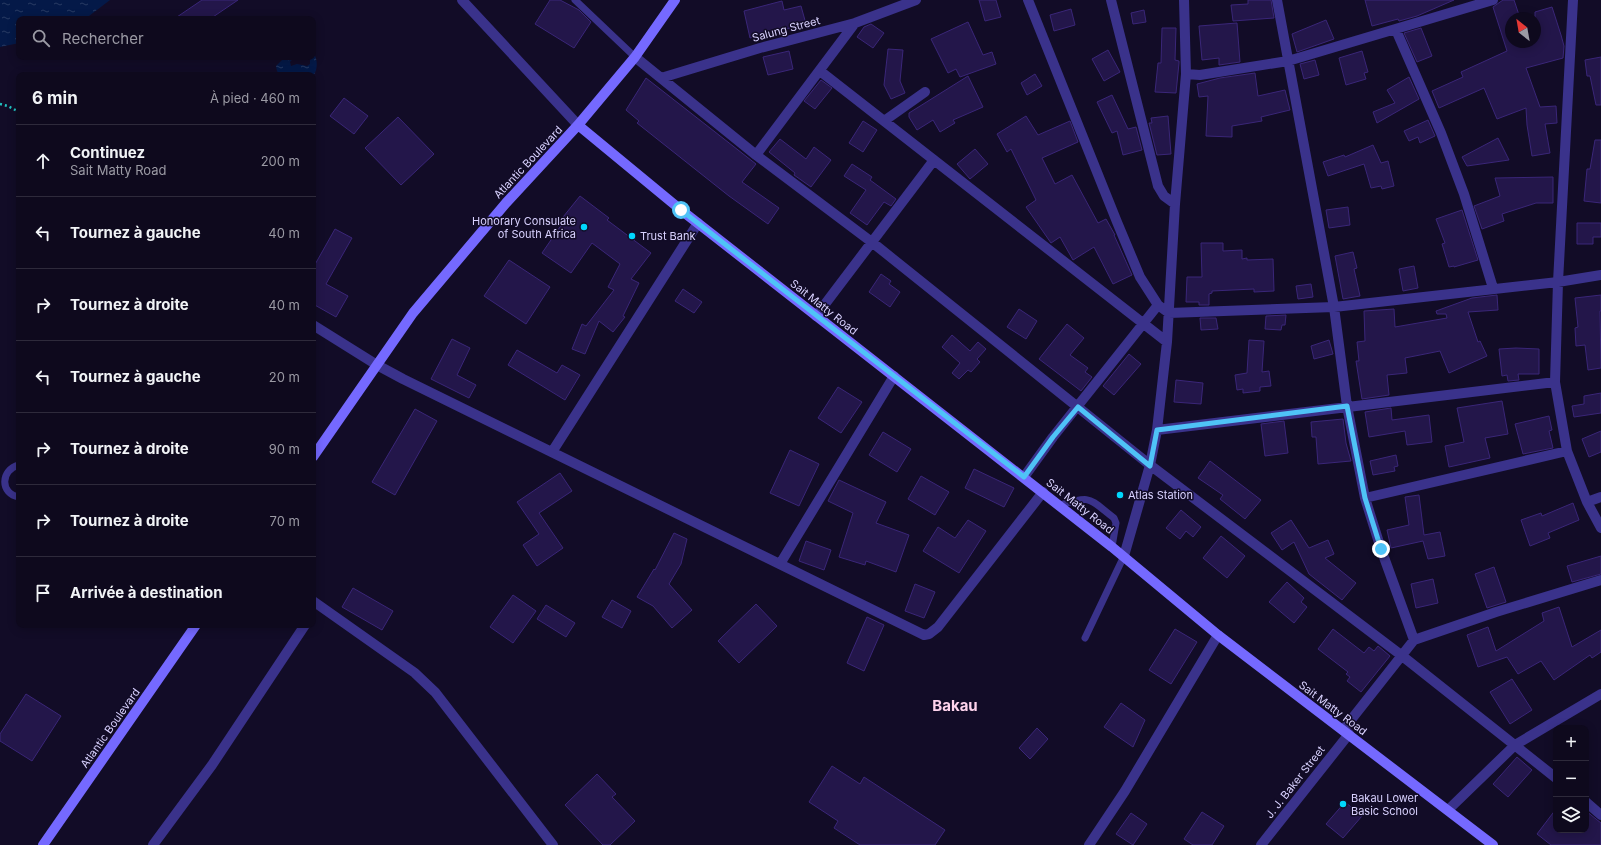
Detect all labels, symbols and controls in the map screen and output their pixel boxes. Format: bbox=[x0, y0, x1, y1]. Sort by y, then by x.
north arrow bbox=[1505, 12, 1541, 48]
street label: Salung Street bbox=[750, 13, 822, 45]
search box bbox=[16, 16, 316, 60]
icon: search bbox=[30, 27, 52, 49]
text: Rechercher bbox=[62, 29, 144, 48]
text: 6 min bbox=[32, 88, 78, 108]
text: À pied · 460 m bbox=[210, 90, 300, 106]
street label: Atlantic Boulevard bbox=[491, 123, 565, 201]
text: Continuez bbox=[70, 143, 145, 162]
icon: ahead bbox=[32, 150, 54, 172]
text: 200 m bbox=[261, 153, 300, 169]
text: Sait Matty Road bbox=[70, 162, 167, 178]
route start bbox=[672, 201, 690, 219]
place label: Honorary Consulate of South Africa bbox=[472, 214, 576, 241]
icon: left bbox=[32, 222, 54, 244]
marker: Honorary Consulate of South Africa bbox=[579, 222, 589, 232]
text: Tournez à gauche bbox=[70, 223, 201, 242]
text: 40 m bbox=[268, 225, 300, 241]
place label: Trust Bank bbox=[640, 229, 696, 243]
marker: Trust Bank bbox=[627, 231, 637, 241]
street label: Sait Matty Road bbox=[788, 276, 860, 338]
icon: right bbox=[32, 294, 54, 316]
text: Tournez à droite bbox=[70, 295, 189, 314]
text: 40 m bbox=[268, 297, 300, 313]
icon: left bbox=[32, 366, 54, 388]
text: Tournez à gauche bbox=[70, 367, 201, 386]
text: 20 m bbox=[269, 369, 300, 385]
icon: right bbox=[32, 438, 54, 460]
text: Tournez à droite bbox=[70, 439, 189, 458]
text: 90 m bbox=[269, 441, 300, 457]
street label: Sait Matty Road bbox=[1044, 475, 1116, 537]
place label: Atlas Station bbox=[1128, 488, 1193, 502]
marker: Atlas Station bbox=[1115, 490, 1125, 500]
icon: right bbox=[32, 510, 54, 532]
text: Tournez à droite bbox=[70, 511, 189, 530]
text: 70 m bbox=[270, 513, 300, 529]
route end bbox=[1372, 540, 1390, 558]
icon: arrive bbox=[32, 582, 54, 604]
text: Arrivée à destination bbox=[70, 583, 223, 602]
street label: Sait Matty Road bbox=[1296, 678, 1370, 738]
street label: Atlantic Boulevard bbox=[77, 685, 143, 771]
district label: Bakau bbox=[932, 696, 978, 715]
map controls bbox=[1553, 725, 1589, 833]
button: + bbox=[1553, 725, 1589, 761]
street label: J. J. Baker Street bbox=[1262, 743, 1328, 821]
button: − bbox=[1553, 761, 1589, 797]
place label: Bakau Lower Basic School bbox=[1351, 791, 1418, 818]
button: layers bbox=[1553, 797, 1589, 833]
marker: Bakau Lower Basic School bbox=[1338, 799, 1348, 809]

